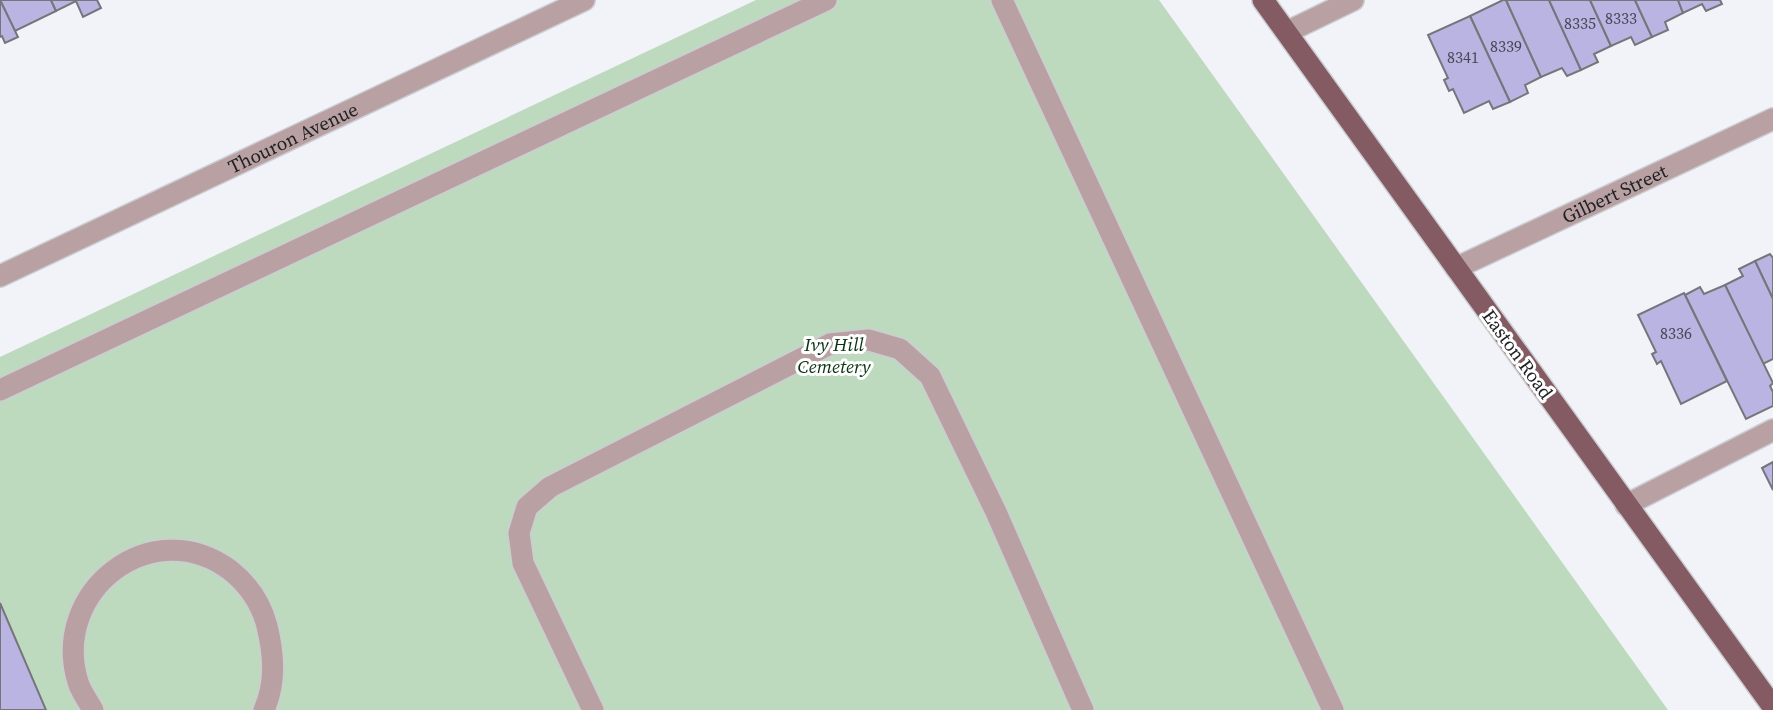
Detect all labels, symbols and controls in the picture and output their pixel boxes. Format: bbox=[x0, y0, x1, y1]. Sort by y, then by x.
house number: 8333 bbox=[1605, 7, 1637, 29]
house number: 8335 bbox=[1564, 12, 1596, 34]
house number: 8339 bbox=[1490, 35, 1522, 57]
house number: 8341 bbox=[1447, 46, 1479, 68]
street label: Thouron Avenue bbox=[224, 96, 362, 179]
street label: Gilbert Street bbox=[1558, 157, 1672, 229]
street label: Easton Road bbox=[1477, 304, 1559, 404]
house number: 8336 bbox=[1660, 322, 1692, 344]
park label: Ivy Hill Cemetery bbox=[797, 331, 872, 379]

